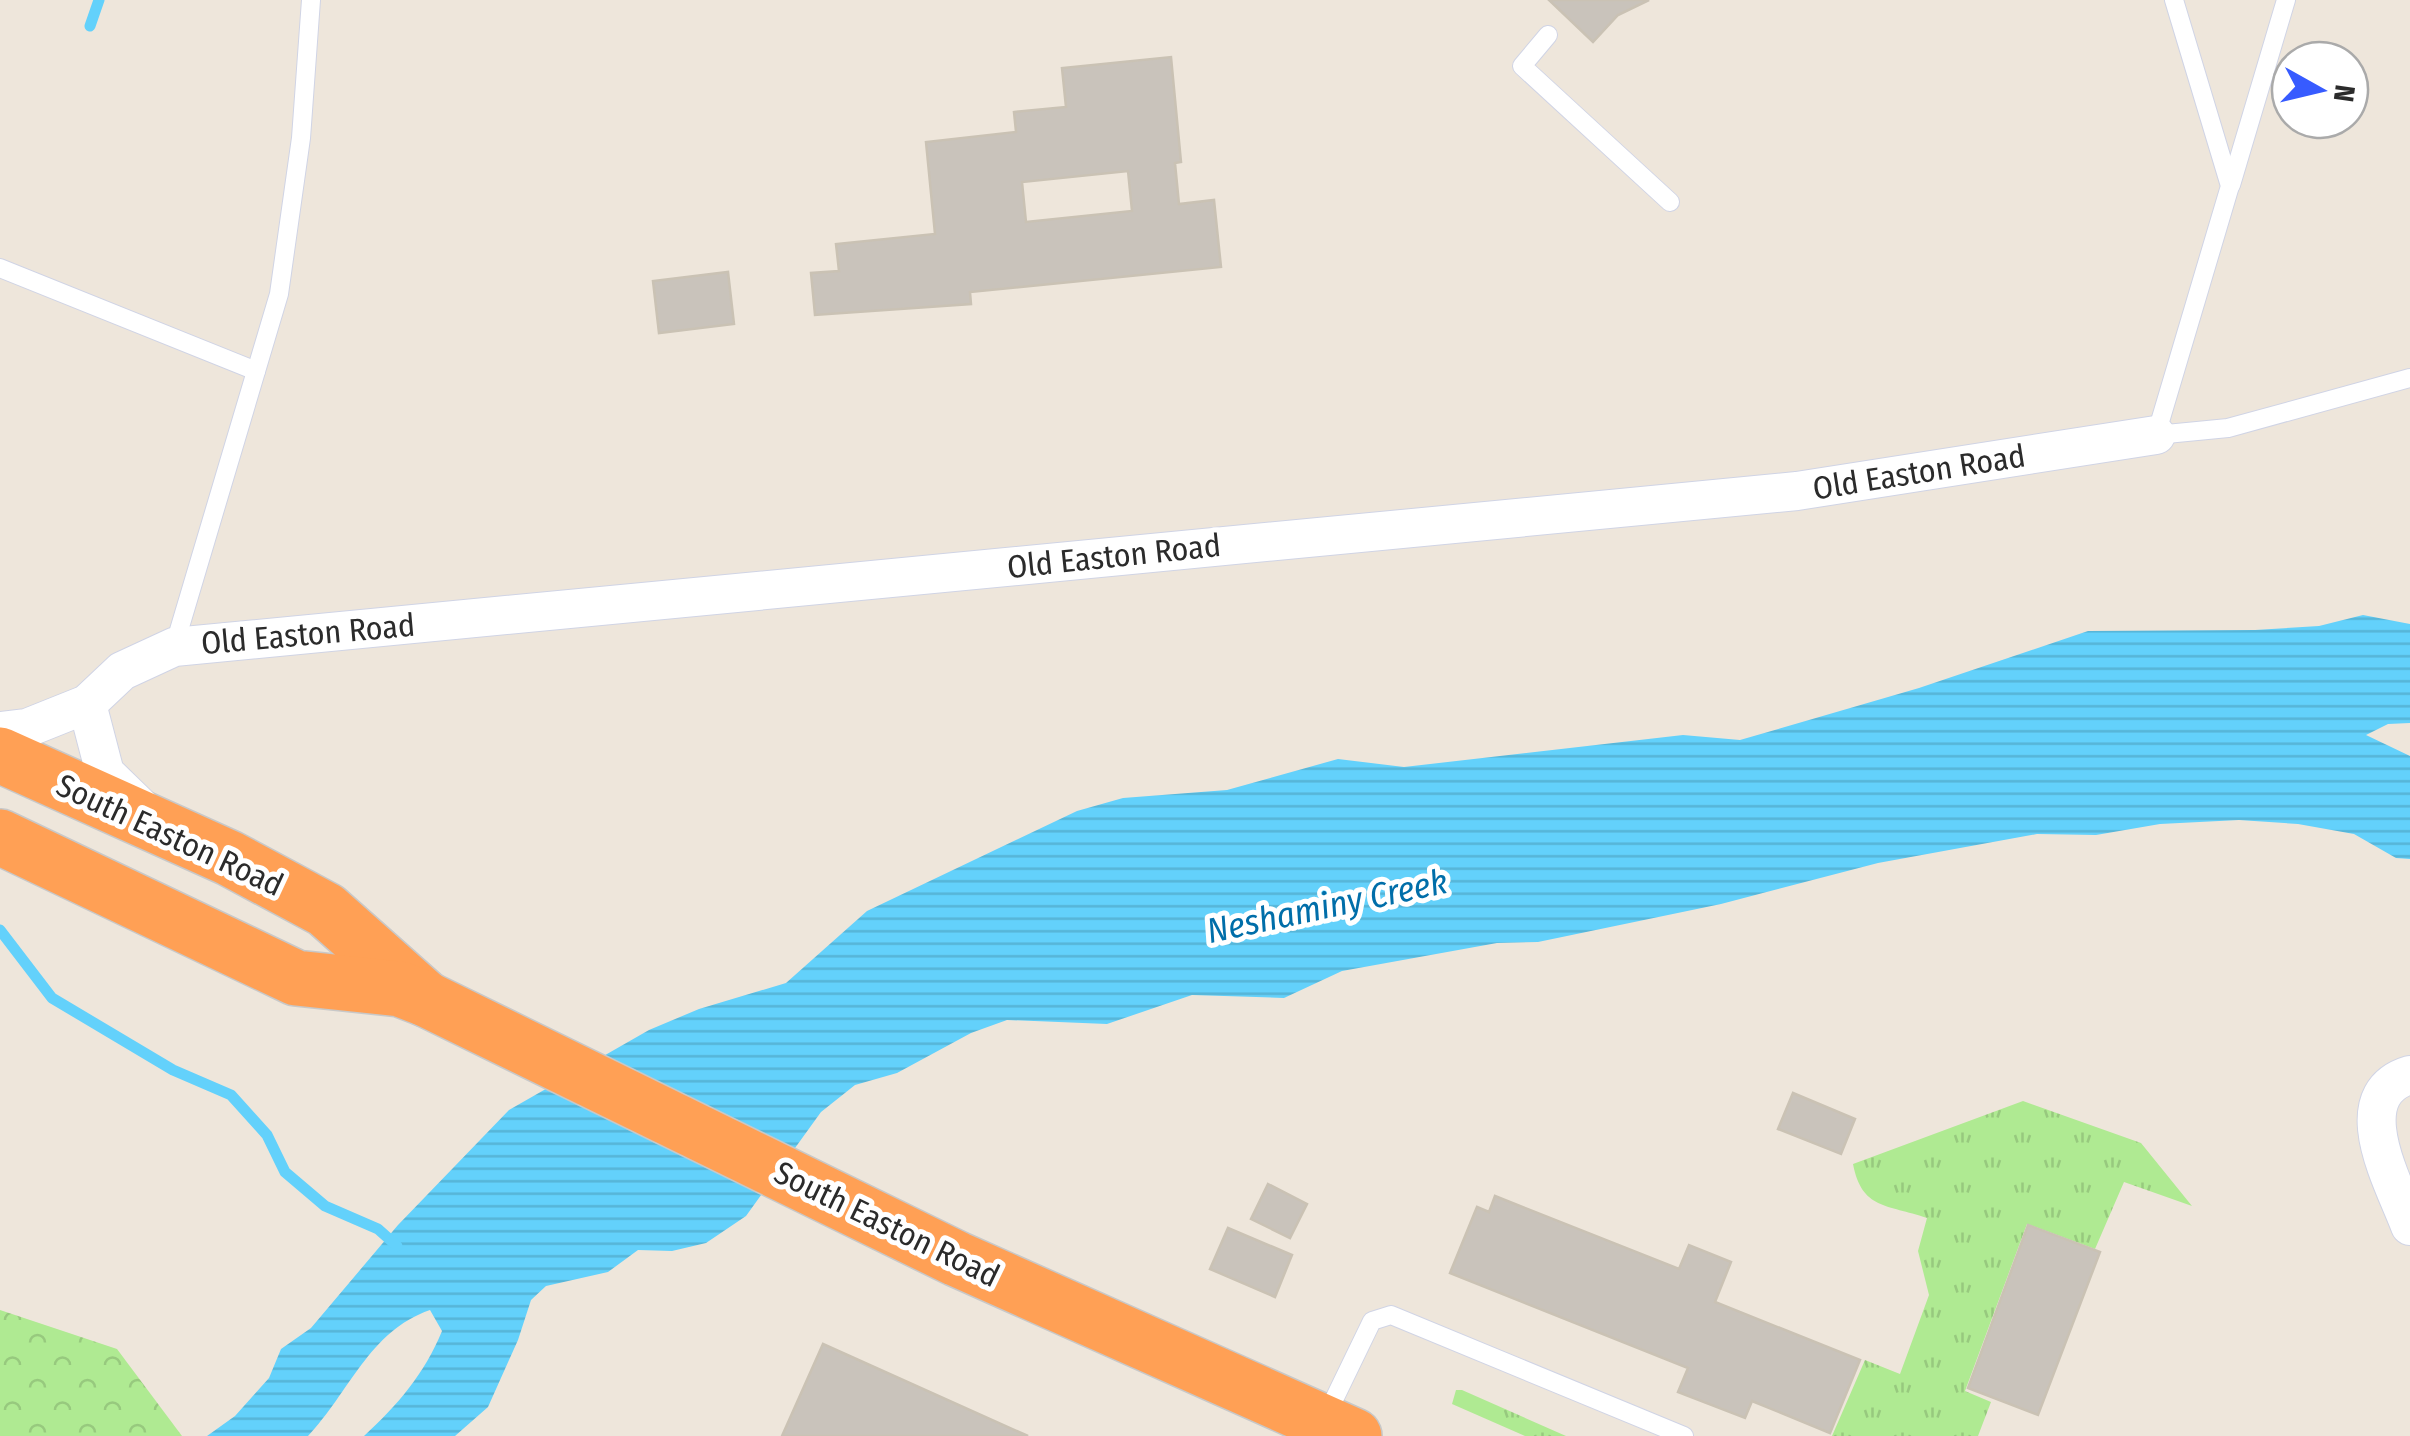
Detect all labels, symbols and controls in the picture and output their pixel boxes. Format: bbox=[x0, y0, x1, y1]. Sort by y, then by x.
north arrow bbox=[2270, 40, 2370, 140]
text: N bbox=[2327, 83, 2362, 104]
street label: Old Easton Road bbox=[1810, 436, 2028, 508]
street label: Old Easton Road bbox=[1005, 526, 1223, 586]
street label: Old Easton Road bbox=[200, 606, 416, 662]
street label: South Easton Road bbox=[51, 766, 289, 904]
water label: Neshaminy Creek bbox=[1203, 860, 1451, 952]
street label: South Easton Road bbox=[768, 1153, 1006, 1295]

